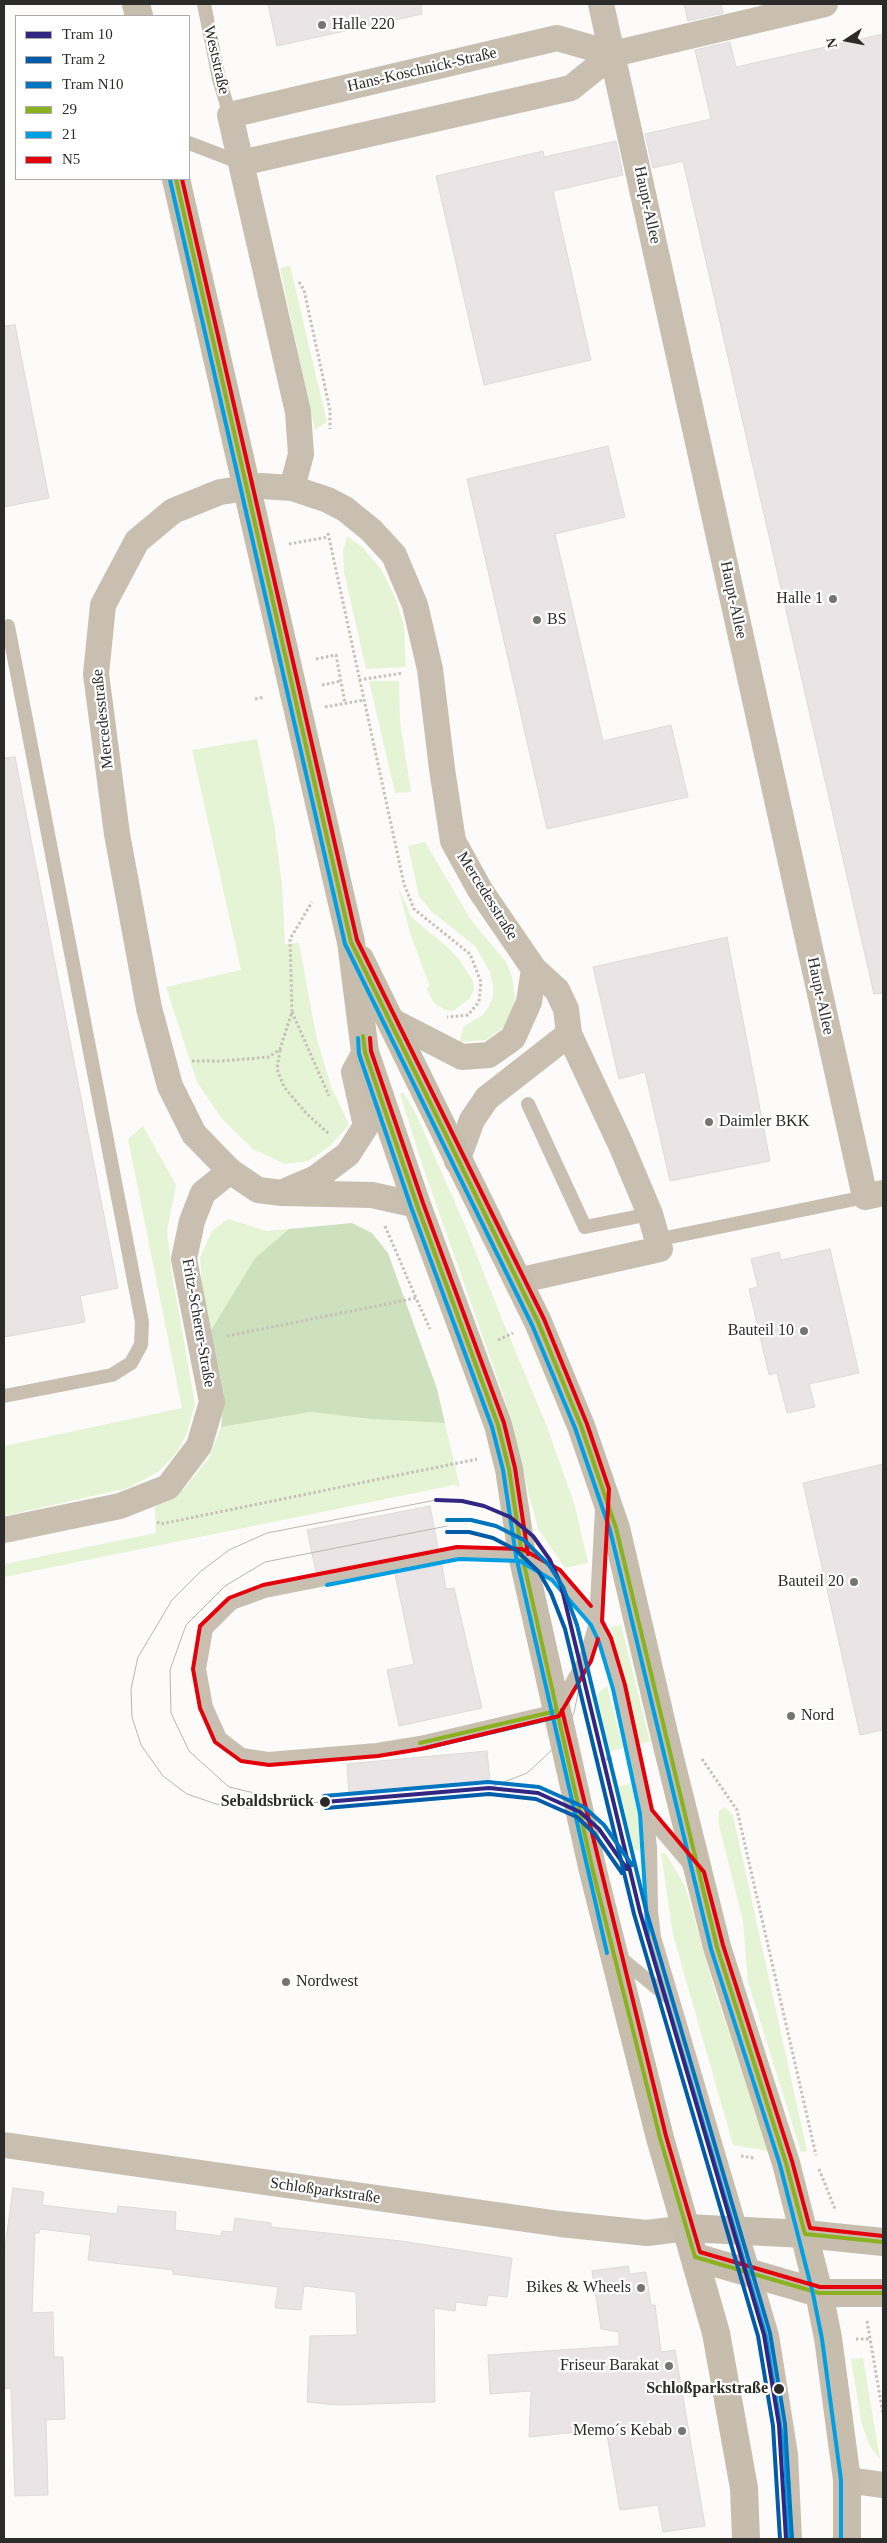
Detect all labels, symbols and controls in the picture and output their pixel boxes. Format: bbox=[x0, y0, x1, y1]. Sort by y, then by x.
legend bbox=[15, 15, 190, 180]
place label: Halle 220 bbox=[332, 15, 395, 35]
north arrow bbox=[822, 15, 872, 65]
marker: Halle 220 bbox=[316, 19, 328, 31]
street label: Weststraße bbox=[199, 24, 233, 96]
text: Tram 10 bbox=[62, 26, 113, 42]
text: N bbox=[823, 37, 840, 49]
street label: Hans-Koschnick-Straße bbox=[345, 43, 499, 97]
text: Tram 2 bbox=[62, 51, 105, 67]
text: Tram N10 bbox=[62, 76, 124, 92]
text: 29 bbox=[62, 101, 77, 117]
text: 21 bbox=[62, 126, 77, 142]
text: N5 bbox=[62, 151, 80, 167]
street label: Haupt-Allee bbox=[629, 164, 665, 246]
street label: Haupt-Allee bbox=[715, 559, 751, 641]
place label: Halle 1 bbox=[776, 589, 823, 609]
marker: Halle 1 bbox=[827, 593, 839, 605]
place label: BS bbox=[547, 610, 567, 630]
marker: BS bbox=[531, 614, 543, 626]
street label: Mercedesstraße bbox=[88, 668, 118, 770]
street label: Mercedesstraße bbox=[452, 848, 522, 944]
street label: Haupt-Allee bbox=[802, 955, 838, 1037]
place label: Daimler BKK bbox=[719, 1112, 809, 1132]
marker: Daimler BKK bbox=[703, 1116, 715, 1128]
street label: Fritz-Scherer-Straße bbox=[177, 1257, 219, 1389]
place label: Bauteil 10 bbox=[728, 1321, 794, 1341]
marker: Bauteil 10 bbox=[798, 1325, 810, 1337]
place label: Bauteil 20 bbox=[778, 1572, 844, 1592]
marker: Bauteil 20 bbox=[848, 1576, 860, 1588]
place label: Nord bbox=[801, 1706, 834, 1726]
marker: Nord bbox=[785, 1710, 797, 1722]
place label: Sebaldsbrück bbox=[221, 1792, 314, 1812]
marker: Sebaldsbrück bbox=[318, 1795, 332, 1809]
place label: Nordwest bbox=[296, 1972, 358, 1992]
marker: Nordwest bbox=[280, 1976, 292, 1988]
street label: Schloßparkstraße bbox=[269, 2174, 381, 2208]
place label: Bikes & Wheels bbox=[526, 2278, 631, 2298]
marker: Bikes & Wheels bbox=[635, 2282, 647, 2294]
place label: Friseur Barakat bbox=[560, 2356, 659, 2376]
marker: Friseur Barakat bbox=[663, 2360, 675, 2372]
place label: Schloßparkstraße bbox=[646, 2379, 768, 2399]
marker: Schloßparkstraße bbox=[772, 2382, 786, 2396]
place label: Memo´s Kebab bbox=[573, 2421, 672, 2441]
marker: Memo´s Kebab bbox=[676, 2425, 688, 2437]

